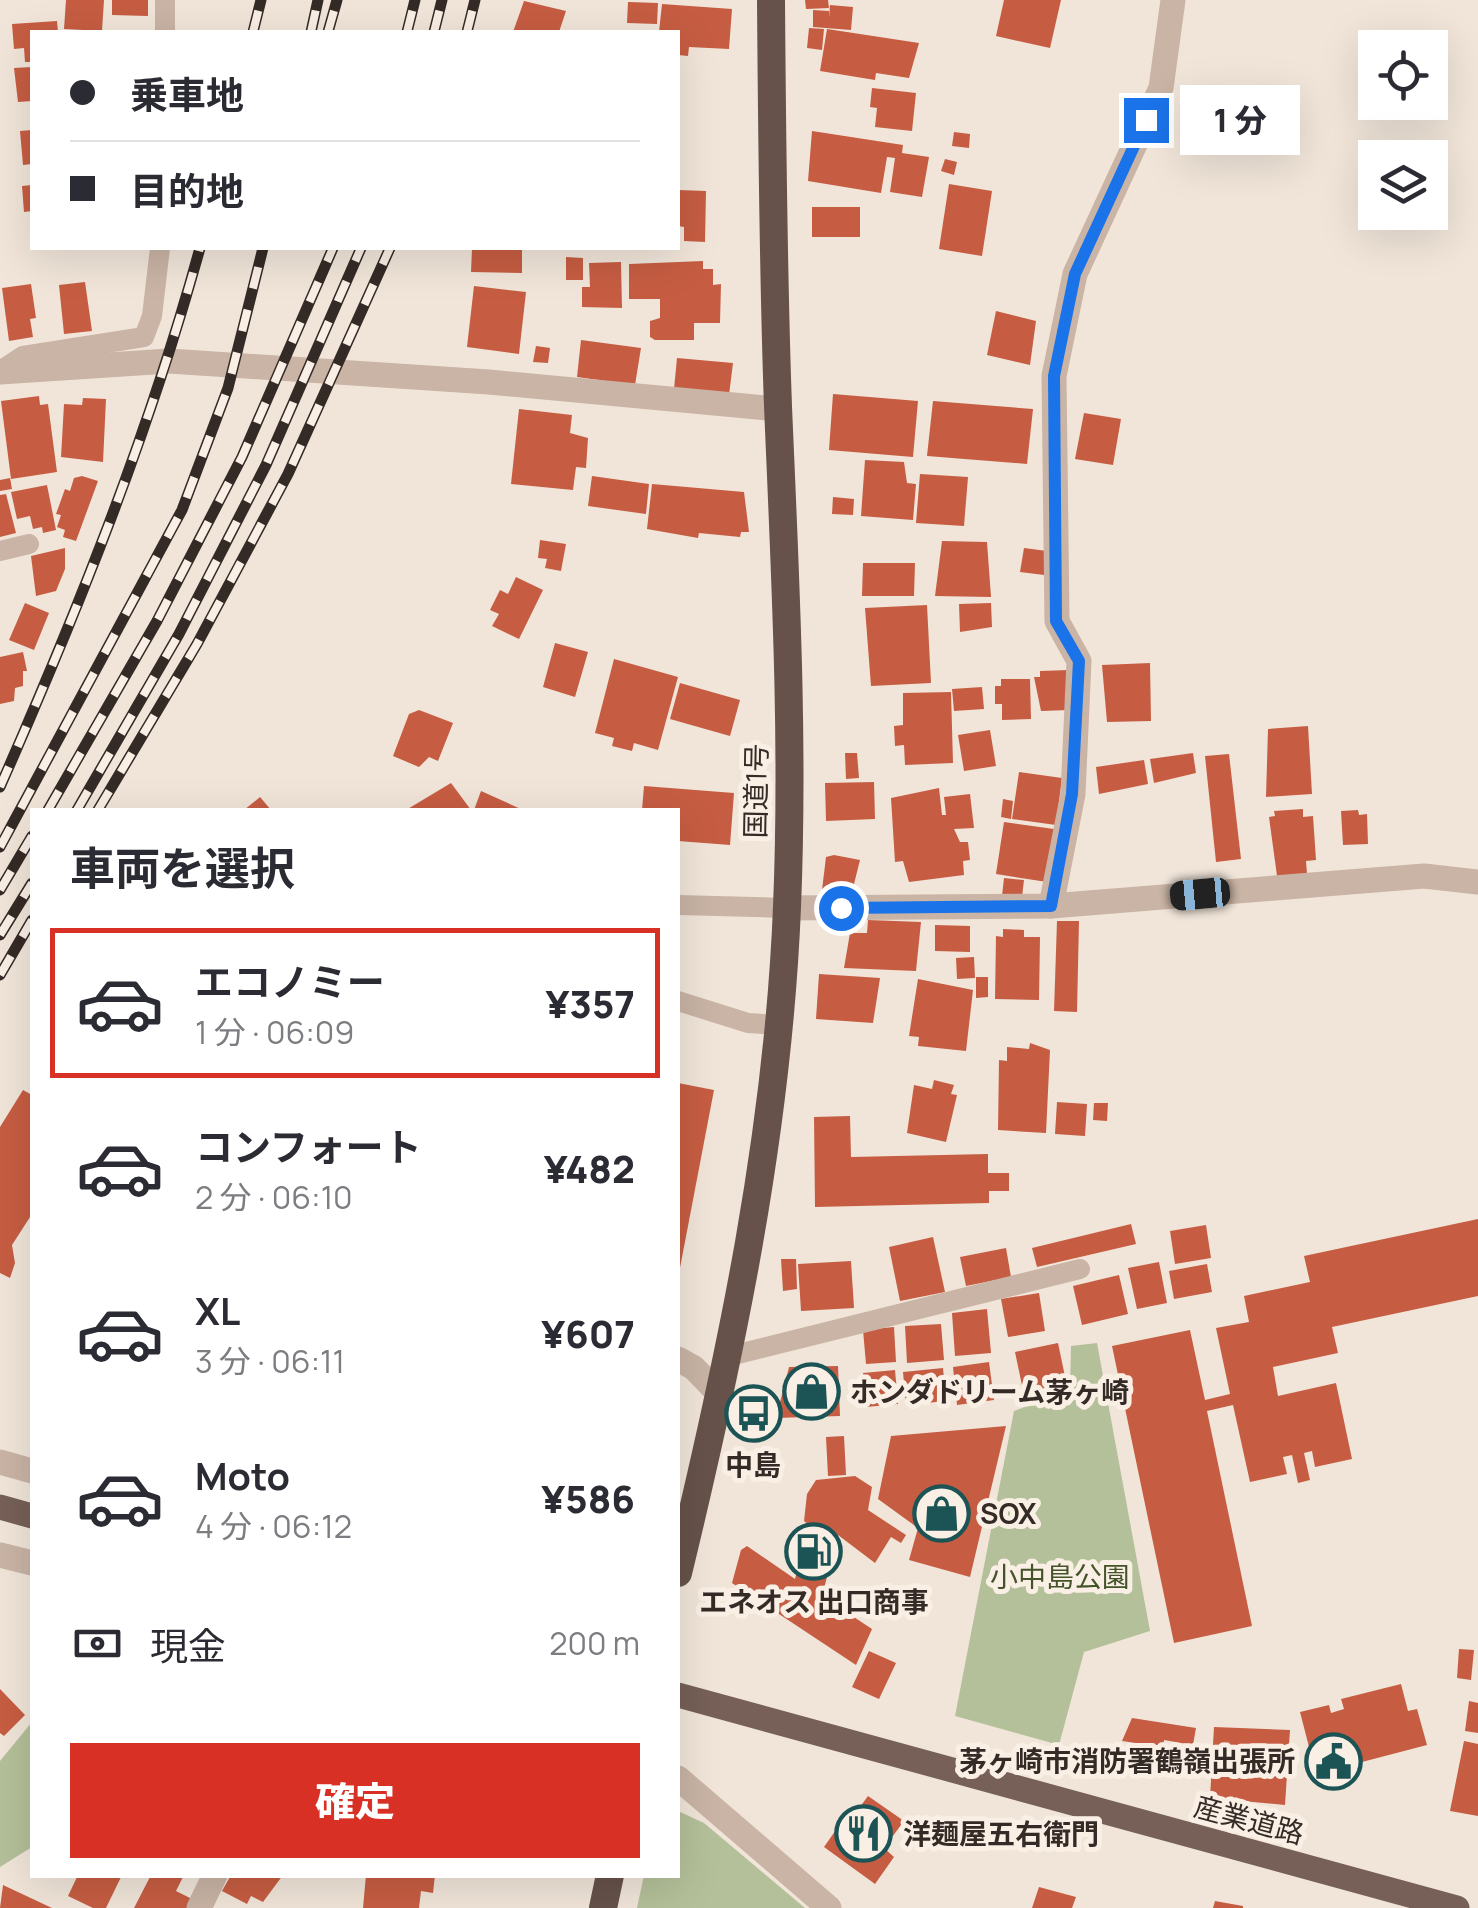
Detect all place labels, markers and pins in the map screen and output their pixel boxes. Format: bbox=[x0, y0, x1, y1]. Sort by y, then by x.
shop icon: ホンダドリーム茅ヶ崎 bbox=[781, 1362, 841, 1422]
place label: ホンダドリーム茅ヶ崎 bbox=[850, 1372, 1129, 1410]
bus stop icon: 中島 bbox=[723, 1384, 783, 1444]
place label: 中島 bbox=[725, 1445, 781, 1483]
shop icon: SOX bbox=[911, 1484, 971, 1544]
place label: SOX bbox=[980, 1494, 1037, 1532]
fuel station icon: エネオス 出口商事 bbox=[784, 1521, 844, 1581]
place label: エネオス 出口商事 bbox=[699, 1582, 929, 1620]
public building icon: 茅ヶ崎市消防署鶴嶺出張所 bbox=[1304, 1731, 1364, 1791]
place label: 茅ヶ崎市消防署鶴嶺出張所 bbox=[959, 1741, 1295, 1779]
restaurant icon: 洋麺屋五右衛門 bbox=[834, 1804, 894, 1864]
place label: 洋麺屋五右衛門 bbox=[903, 1814, 1099, 1852]

